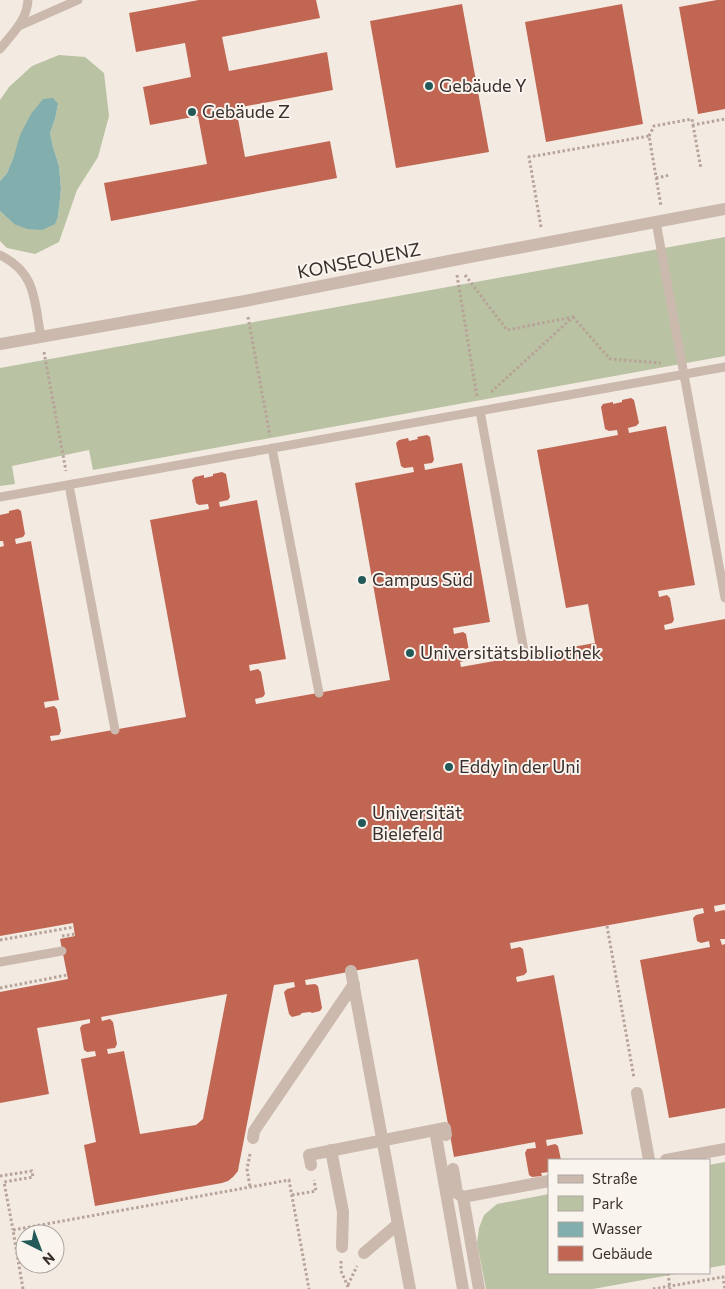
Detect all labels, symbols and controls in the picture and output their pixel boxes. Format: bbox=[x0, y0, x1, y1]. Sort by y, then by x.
place label: Gebäude Y bbox=[439, 74, 527, 96]
marker: Gebäude Y bbox=[423, 80, 435, 92]
place label: Gebäude Z bbox=[202, 100, 290, 122]
marker: Gebäude Z bbox=[186, 106, 198, 118]
street label: KONSEQUENZ bbox=[295, 237, 422, 283]
place label: Campus Süd bbox=[372, 568, 473, 590]
marker: Campus Süd bbox=[356, 574, 368, 586]
place label: Universitätsbibliothek bbox=[420, 641, 601, 663]
marker: Universitätsbibliothek bbox=[404, 647, 416, 659]
place label: Eddy in der Uni bbox=[459, 755, 580, 777]
marker: Eddy in der Uni bbox=[443, 761, 455, 773]
place label: Universität Bielefeld bbox=[372, 801, 462, 844]
marker: Universität Bielefeld bbox=[356, 817, 368, 829]
legend bbox=[548, 1159, 710, 1274]
text: Straße bbox=[592, 1169, 638, 1187]
text: Park bbox=[592, 1194, 623, 1212]
text: Wasser bbox=[592, 1219, 642, 1237]
north arrow bbox=[15, 1224, 65, 1274]
text: Gebäude bbox=[592, 1244, 653, 1262]
text: N bbox=[39, 1249, 59, 1269]

